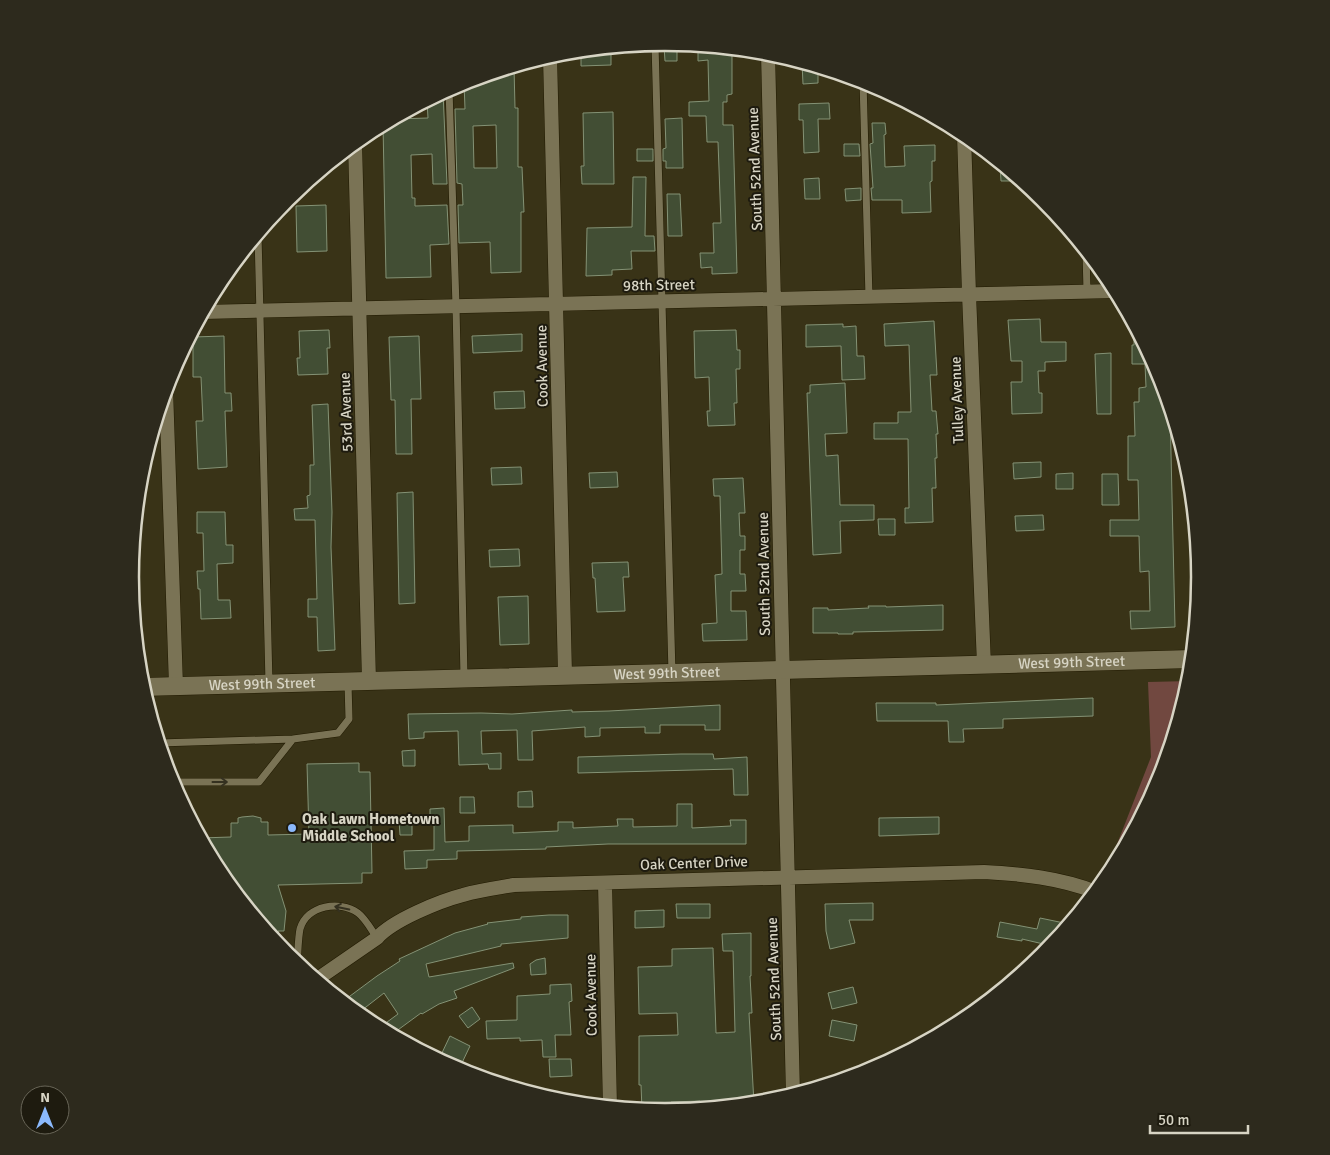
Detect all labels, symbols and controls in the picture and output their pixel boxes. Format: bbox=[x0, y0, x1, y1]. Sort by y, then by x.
street label: South 52nd Avenue bbox=[744, 107, 766, 231]
street label: 98th Street bbox=[623, 275, 695, 295]
street label: Cook Avenue bbox=[532, 325, 552, 407]
street label: Tulley Avenue bbox=[946, 356, 968, 444]
street label: 53rd Avenue bbox=[336, 372, 356, 452]
street label: South 52nd Avenue bbox=[754, 512, 774, 636]
street label: West 99th Street bbox=[1018, 652, 1125, 673]
street label: West 99th Street bbox=[613, 663, 720, 683]
street label: West 99th Street bbox=[208, 673, 316, 694]
one-way arrow bbox=[211, 777, 227, 787]
place label: Oak Lawn Hometown Middle School bbox=[302, 810, 440, 845]
marker: Oak Lawn Hometown Middle School bbox=[286, 822, 298, 834]
street label: Oak Center Drive bbox=[640, 852, 748, 874]
one-way arrow bbox=[334, 903, 350, 912]
street label: South 52nd Avenue bbox=[763, 917, 785, 1041]
street label: Cook Avenue bbox=[581, 954, 601, 1036]
north arrow bbox=[20, 1085, 70, 1135]
text: N bbox=[40, 1089, 50, 1106]
scale bar bbox=[1150, 1102, 1248, 1134]
text: 50 m bbox=[1158, 1111, 1189, 1129]

